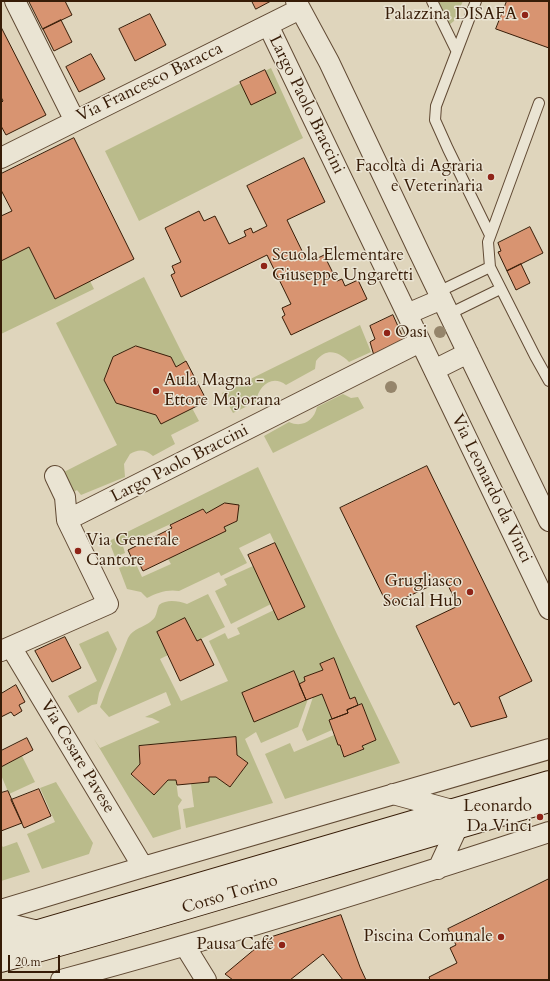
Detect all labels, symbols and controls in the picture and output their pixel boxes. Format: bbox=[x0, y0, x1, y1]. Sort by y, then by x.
place label: Palazzina DISAFA bbox=[384, 5, 517, 25]
marker: Palazzina DISAFA bbox=[520, 10, 530, 20]
street label: Largo Paolo Braccini bbox=[264, 32, 348, 178]
street label: Via Francesco Baracca bbox=[74, 39, 226, 127]
place label: Facoltà di Agraria e Veterinaria bbox=[356, 157, 483, 197]
marker: Facoltà di Agraria e Veterinaria bbox=[486, 172, 496, 182]
place label: Scuola Elementare Giuseppe Ungaretti bbox=[272, 246, 413, 286]
marker: Scuola Elementare Giuseppe Ungaretti bbox=[259, 261, 269, 271]
place label: Oasi bbox=[395, 323, 428, 343]
marker: Oasi bbox=[382, 328, 392, 338]
place label: Aula Magna - Ettore Majorana bbox=[164, 371, 281, 411]
marker: Aula Magna - Ettore Majorana bbox=[151, 386, 161, 396]
street label: Via Leonardo da Vinci bbox=[446, 411, 536, 567]
street label: Largo Paolo Braccini bbox=[108, 420, 252, 508]
place label: Via Generale Cantore bbox=[86, 531, 179, 571]
marker: Via Generale Cantore bbox=[73, 546, 83, 556]
place label: Grugliasco Social Hub bbox=[383, 572, 462, 612]
marker: Grugliasco Social Hub bbox=[465, 587, 475, 597]
street label: Via Cesare Pavese bbox=[35, 697, 119, 817]
place label: Leonardo Da Vinci bbox=[463, 797, 532, 837]
marker: Leonardo Da Vinci bbox=[535, 812, 545, 822]
street label: Corso Torino bbox=[180, 871, 280, 919]
place label: Piscina Comunale bbox=[363, 927, 493, 947]
marker: Piscina Comunale bbox=[496, 932, 506, 942]
place label: Pausa Café bbox=[196, 935, 274, 955]
marker: Pausa Café bbox=[277, 940, 287, 950]
scale bar bbox=[10, 947, 62, 973]
text: 20 m bbox=[15, 954, 41, 970]

